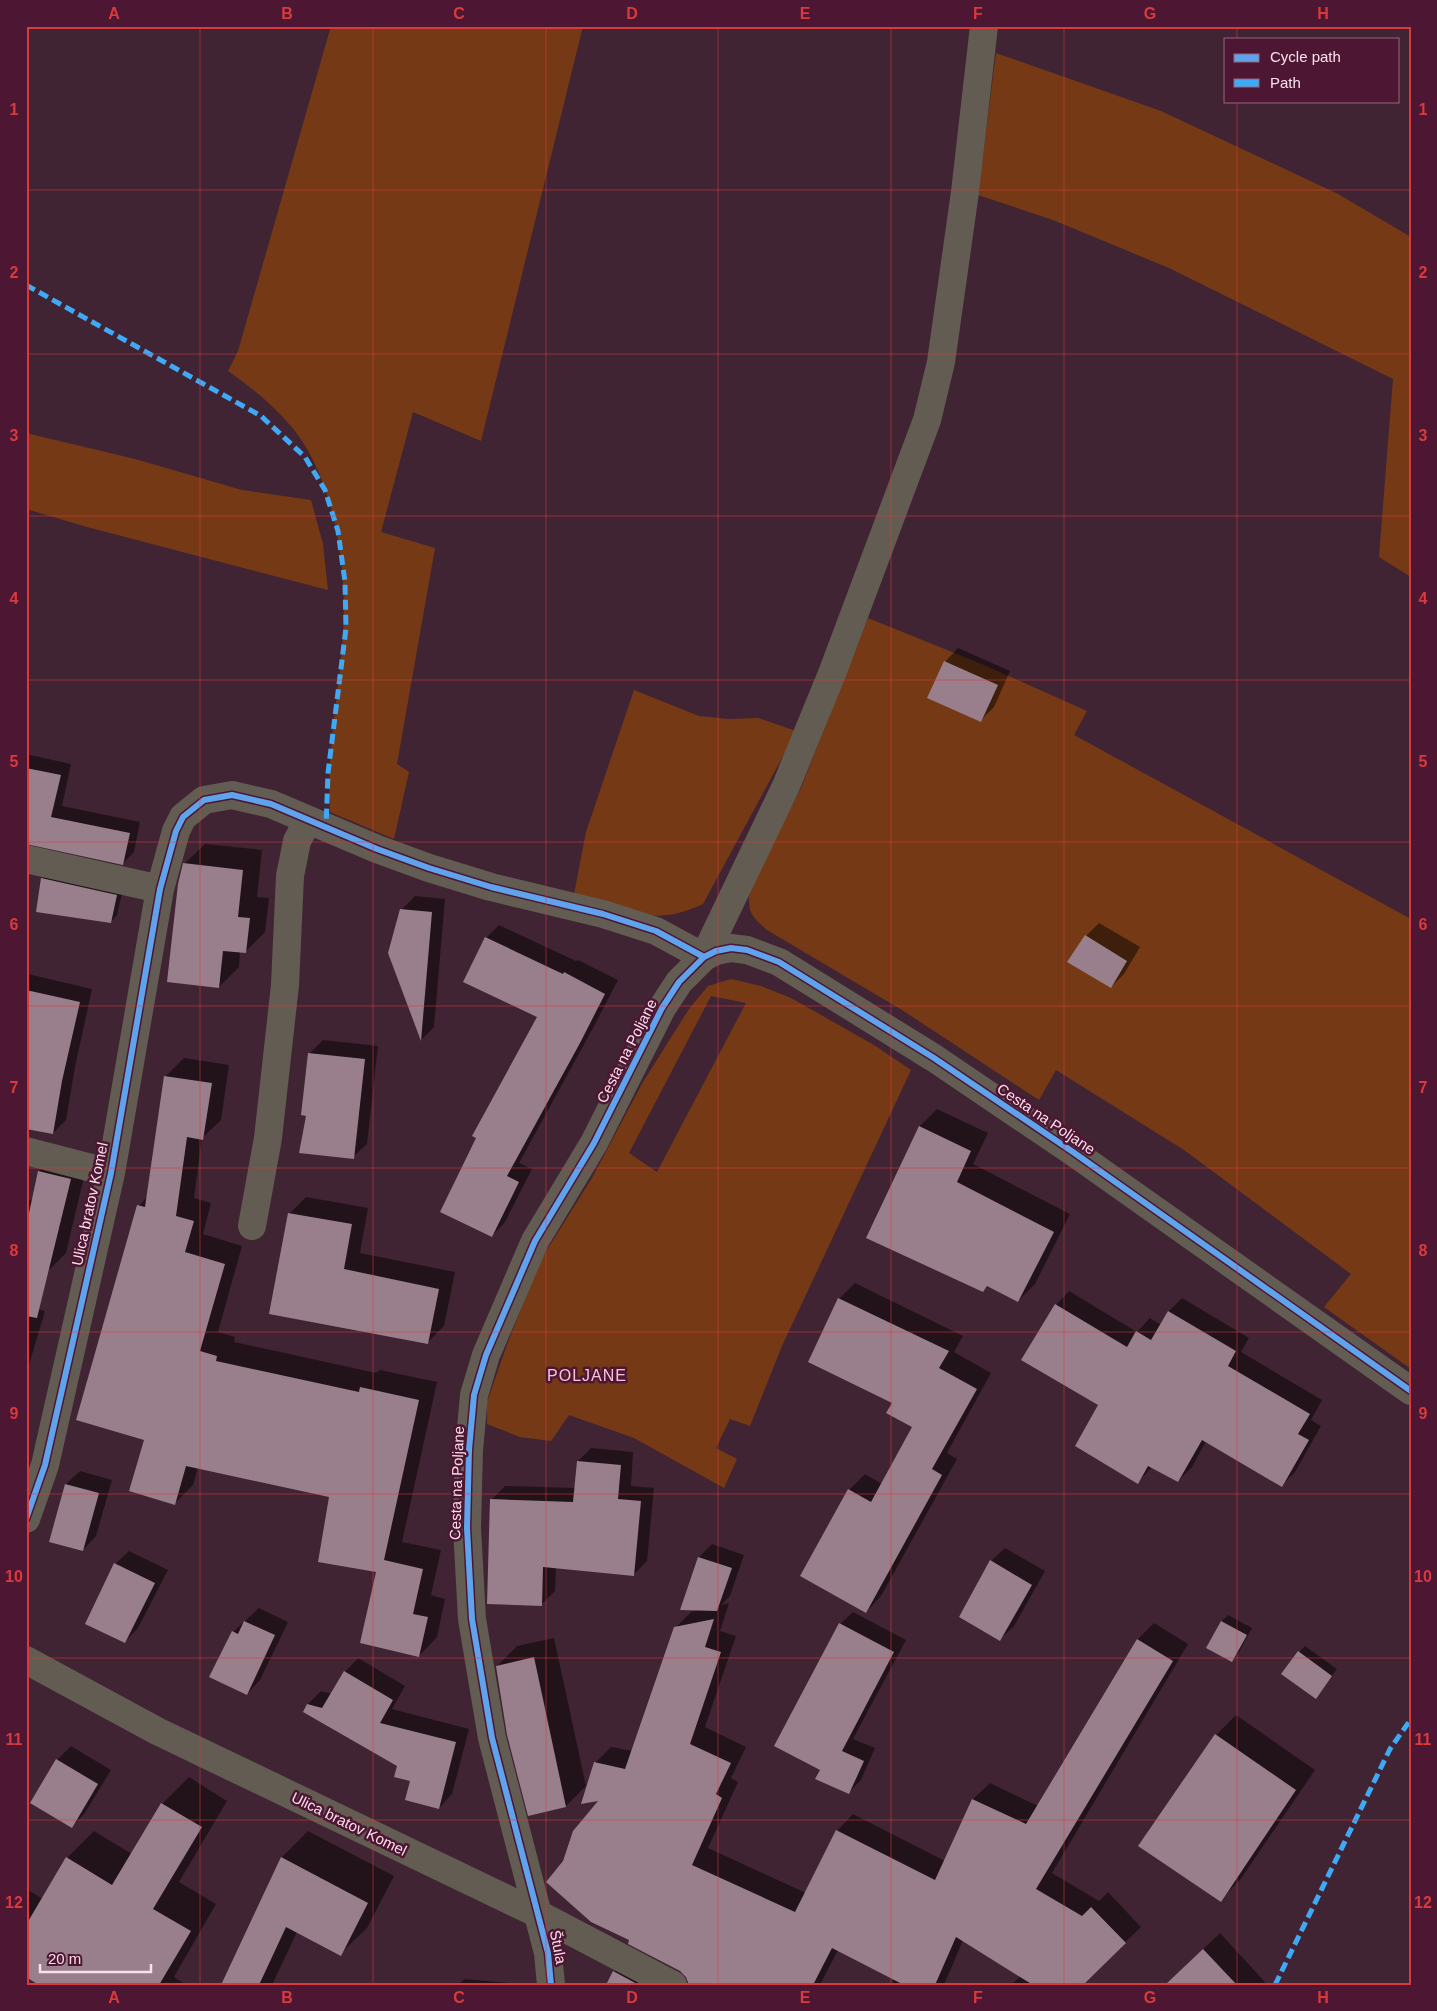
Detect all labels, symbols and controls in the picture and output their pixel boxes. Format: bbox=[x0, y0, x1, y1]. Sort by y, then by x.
text: A bbox=[108, 5, 120, 22]
text: B bbox=[281, 5, 293, 22]
text: C bbox=[453, 5, 465, 22]
text: D bbox=[626, 5, 638, 22]
text: E bbox=[800, 5, 811, 22]
text: F bbox=[973, 5, 983, 22]
text: G bbox=[1144, 5, 1156, 22]
text: H bbox=[1317, 5, 1329, 22]
legend bbox=[1224, 38, 1400, 102]
text: Cycle path bbox=[1270, 48, 1341, 65]
text: Path bbox=[1270, 74, 1301, 91]
text: 1 bbox=[10, 101, 19, 118]
text: 1 bbox=[1419, 101, 1428, 118]
text: 2 bbox=[10, 264, 19, 281]
text: 2 bbox=[1419, 264, 1428, 281]
text: 3 bbox=[10, 427, 19, 444]
text: 3 bbox=[1419, 427, 1428, 444]
text: 4 bbox=[10, 590, 19, 607]
text: 4 bbox=[1419, 590, 1428, 607]
text: 5 bbox=[10, 753, 19, 770]
text: 5 bbox=[1419, 753, 1428, 770]
text: 6 bbox=[10, 916, 19, 933]
text: 6 bbox=[1419, 916, 1428, 933]
street label: Cesta na Poljane bbox=[593, 996, 660, 1106]
text: 7 bbox=[10, 1079, 19, 1096]
text: 7 bbox=[1419, 1079, 1428, 1096]
street label: Cesta na Poljane bbox=[994, 1080, 1098, 1158]
street label: Ulica bratov Komel bbox=[68, 1141, 111, 1267]
text: 8 bbox=[10, 1242, 19, 1259]
text: 8 bbox=[1419, 1242, 1428, 1259]
district label: POLJANE bbox=[547, 1367, 627, 1384]
text: 9 bbox=[10, 1405, 19, 1422]
text: 9 bbox=[1419, 1405, 1428, 1422]
street label: Cesta na Poljane bbox=[446, 1426, 467, 1540]
text: 10 bbox=[5, 1568, 23, 1585]
text: 10 bbox=[1414, 1568, 1432, 1585]
text: 11 bbox=[6, 1731, 23, 1748]
text: 11 bbox=[1415, 1731, 1432, 1748]
street label: Ulica bratov Komel bbox=[289, 1788, 410, 1859]
text: 12 bbox=[5, 1894, 23, 1911]
text: 12 bbox=[1414, 1894, 1432, 1911]
street label: Štula bbox=[547, 1928, 570, 1966]
scale bar bbox=[40, 1941, 151, 1973]
text: 20 m bbox=[48, 1950, 81, 1967]
text: A bbox=[108, 1989, 120, 2006]
text: B bbox=[281, 1989, 293, 2006]
text: C bbox=[453, 1989, 465, 2006]
text: D bbox=[626, 1989, 638, 2006]
text: E bbox=[800, 1989, 811, 2006]
text: F bbox=[973, 1989, 983, 2006]
text: G bbox=[1144, 1989, 1156, 2006]
text: H bbox=[1317, 1989, 1329, 2006]

